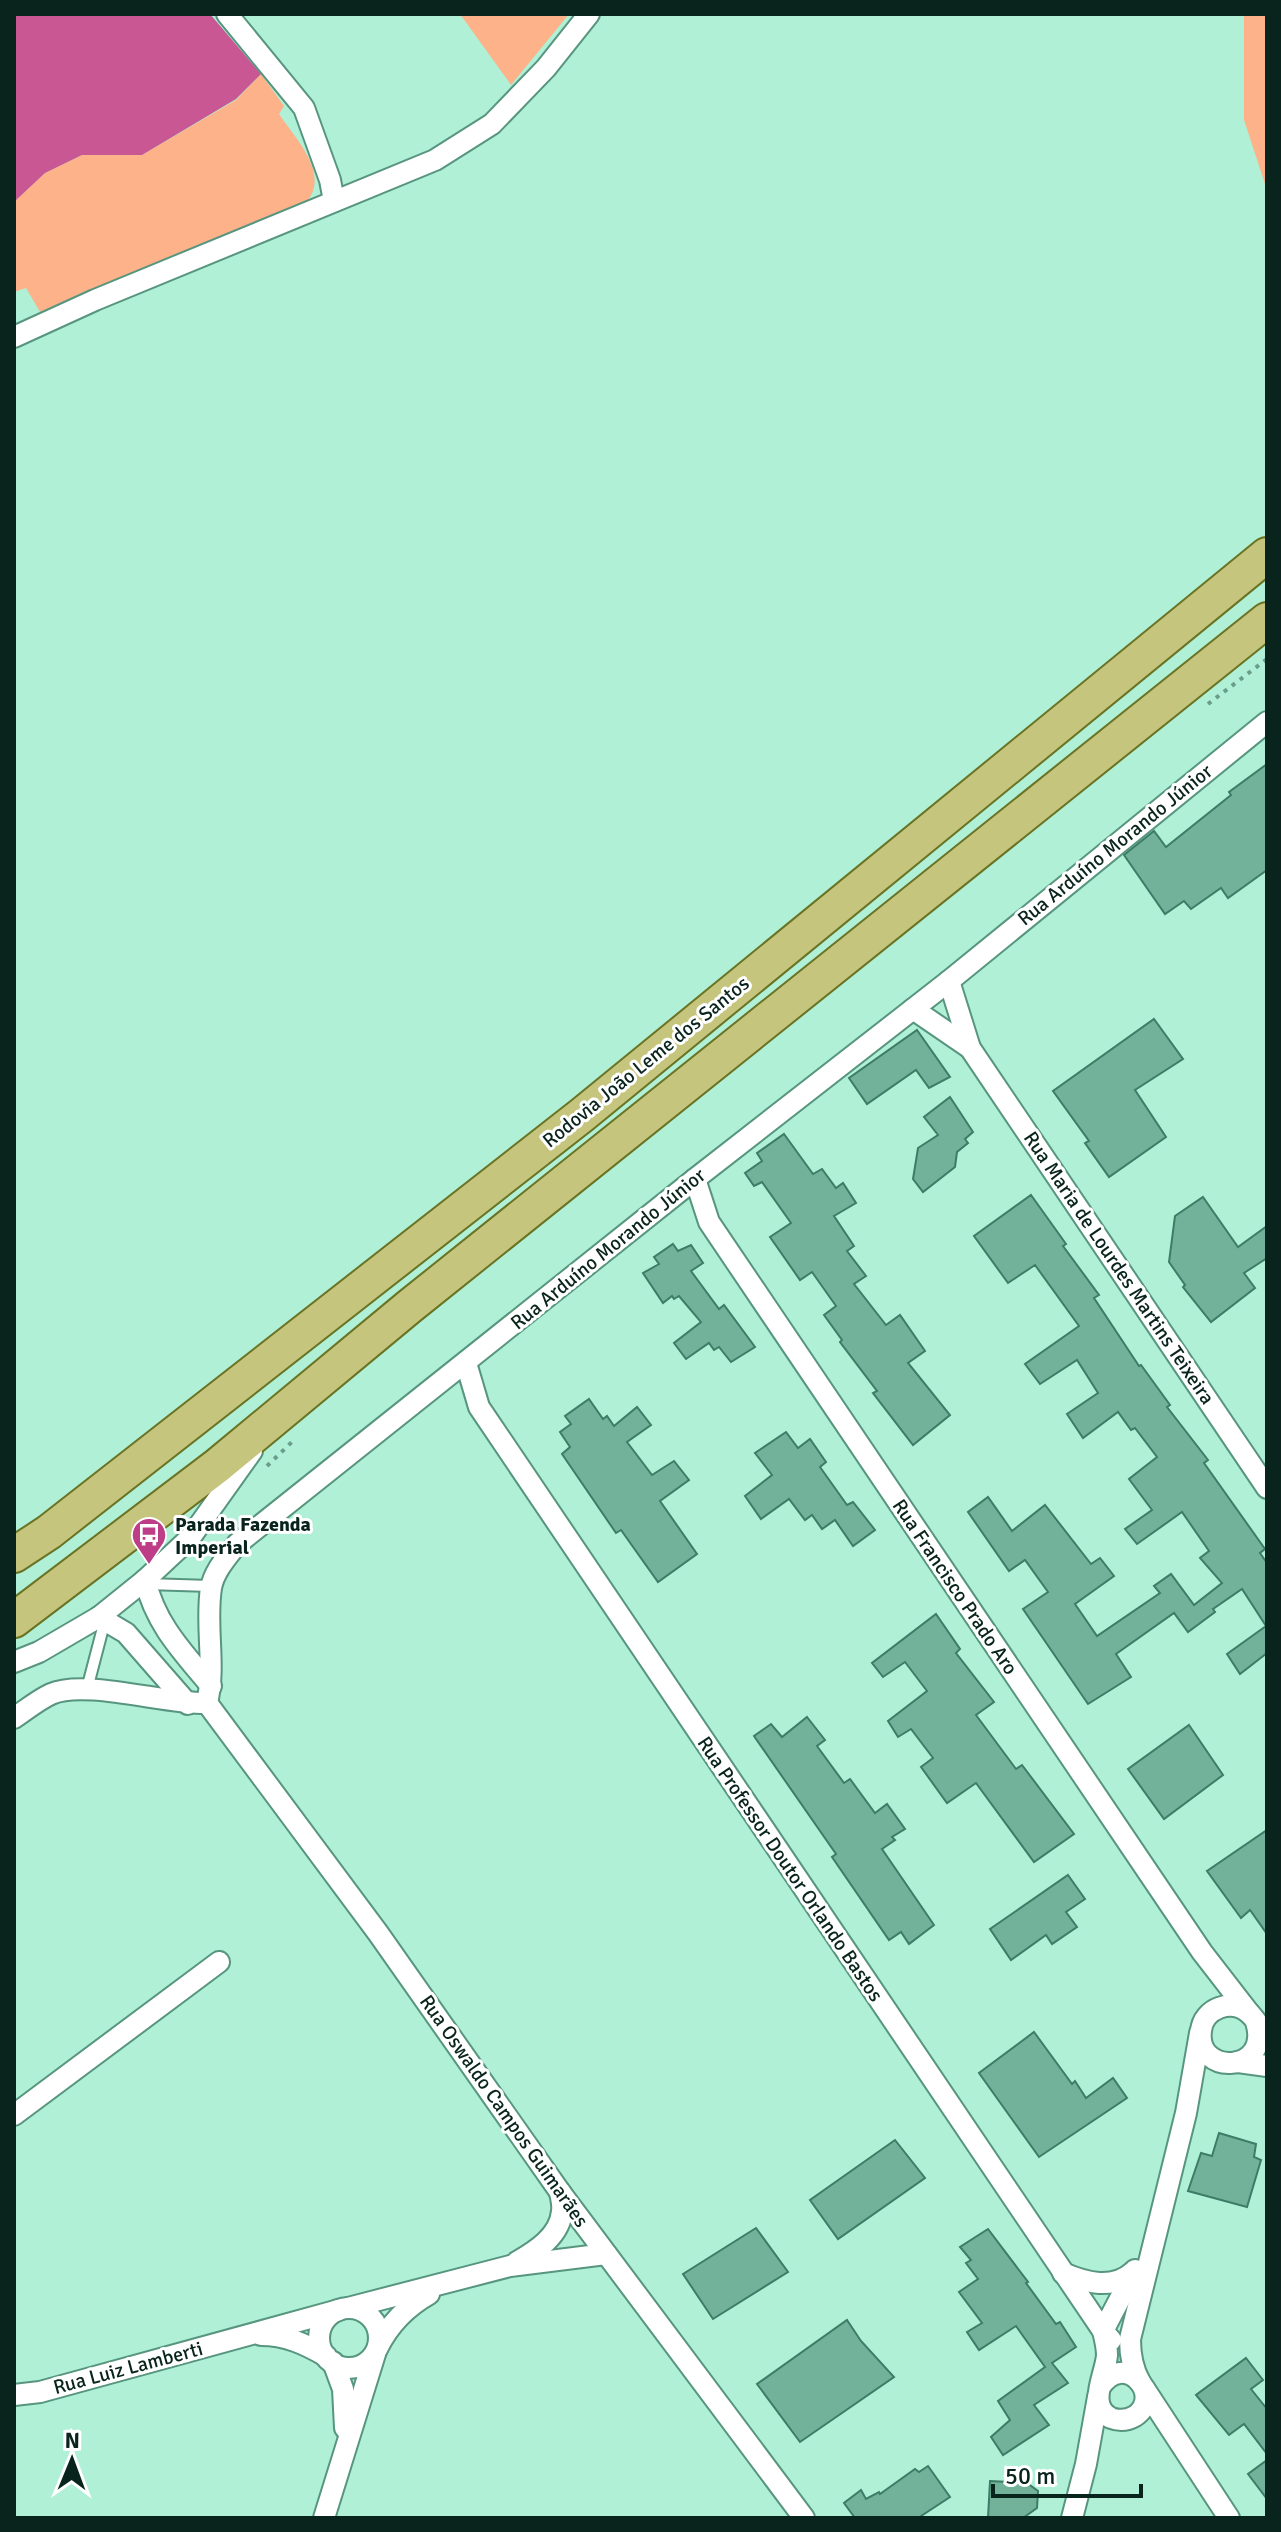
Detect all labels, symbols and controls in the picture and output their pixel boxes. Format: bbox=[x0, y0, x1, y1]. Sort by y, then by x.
street label: Rua Arduíno Morando Júnior bbox=[1013, 758, 1218, 931]
street label: Rodovia João Leme dos Santos bbox=[538, 971, 755, 1153]
street label: Rua Maria de Lourdes Martins Teixeira bbox=[1018, 1127, 1220, 1409]
street label: Rua Arduíno Morando Júnior bbox=[506, 1162, 711, 1335]
street label: Rua Francisco Prado Aro bbox=[887, 1494, 1023, 1680]
place label: Parada Fazenda Imperial bbox=[175, 1512, 311, 1560]
bus stop icon: Parada Fazenda Imperial bbox=[130, 1516, 168, 1566]
street label: Rua Professor Doutor Orlando Bastos bbox=[692, 1732, 888, 2007]
street label: Rua Oswaldo Campos Guimarães bbox=[414, 1990, 594, 2232]
street label: Rua Luiz Lamberti bbox=[50, 2336, 206, 2400]
north arrow bbox=[32, 2420, 112, 2500]
text: N bbox=[64, 2427, 80, 2454]
scale bar bbox=[993, 2448, 1141, 2498]
text: 50 m bbox=[1005, 2461, 1055, 2491]

